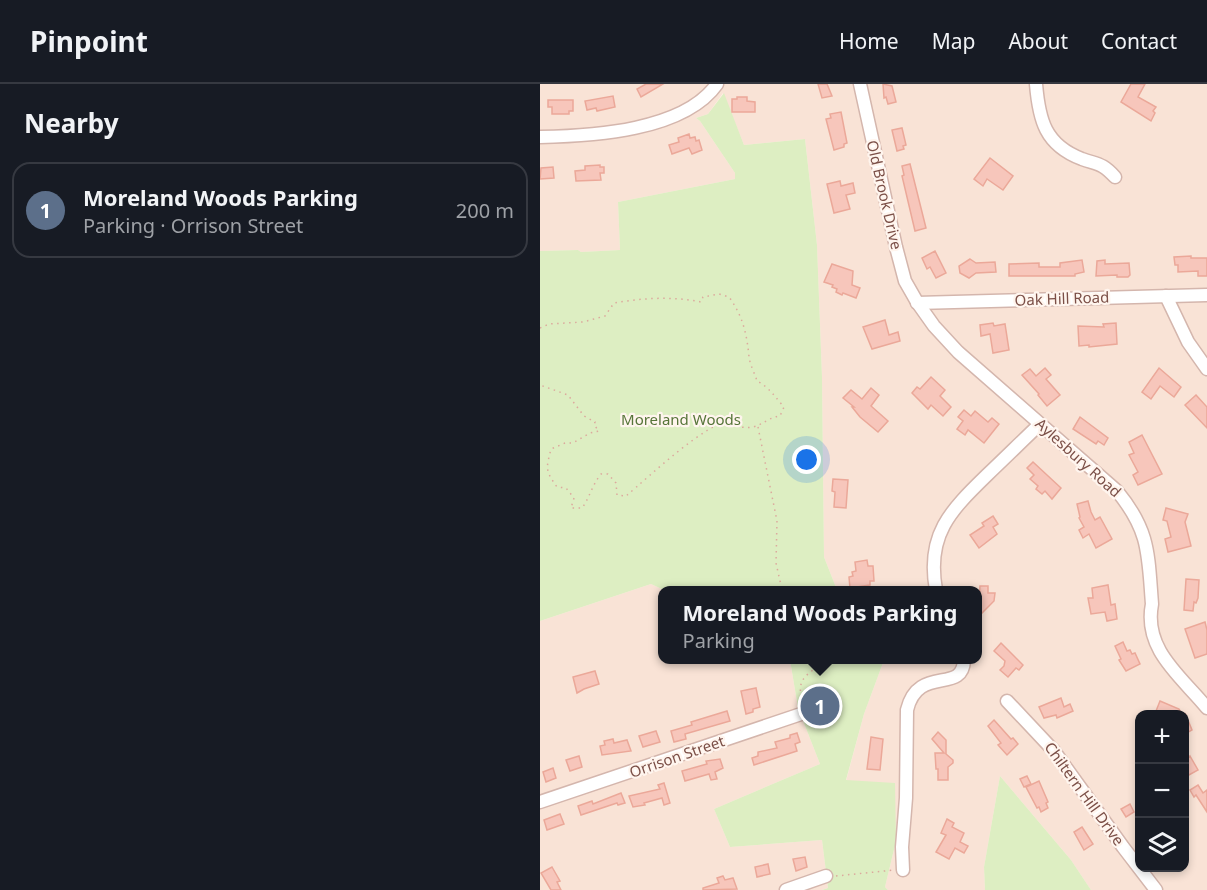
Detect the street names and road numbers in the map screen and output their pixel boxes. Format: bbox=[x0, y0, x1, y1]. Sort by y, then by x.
street label: Old Brook Drive bbox=[863, 138, 907, 251]
street label: Oak Hill Road bbox=[1014, 286, 1110, 310]
street label: Aylesbury Road bbox=[1031, 413, 1126, 501]
street label: Orrison Street bbox=[626, 730, 727, 782]
street label: Chiltern Hill Drive bbox=[1040, 738, 1129, 849]

